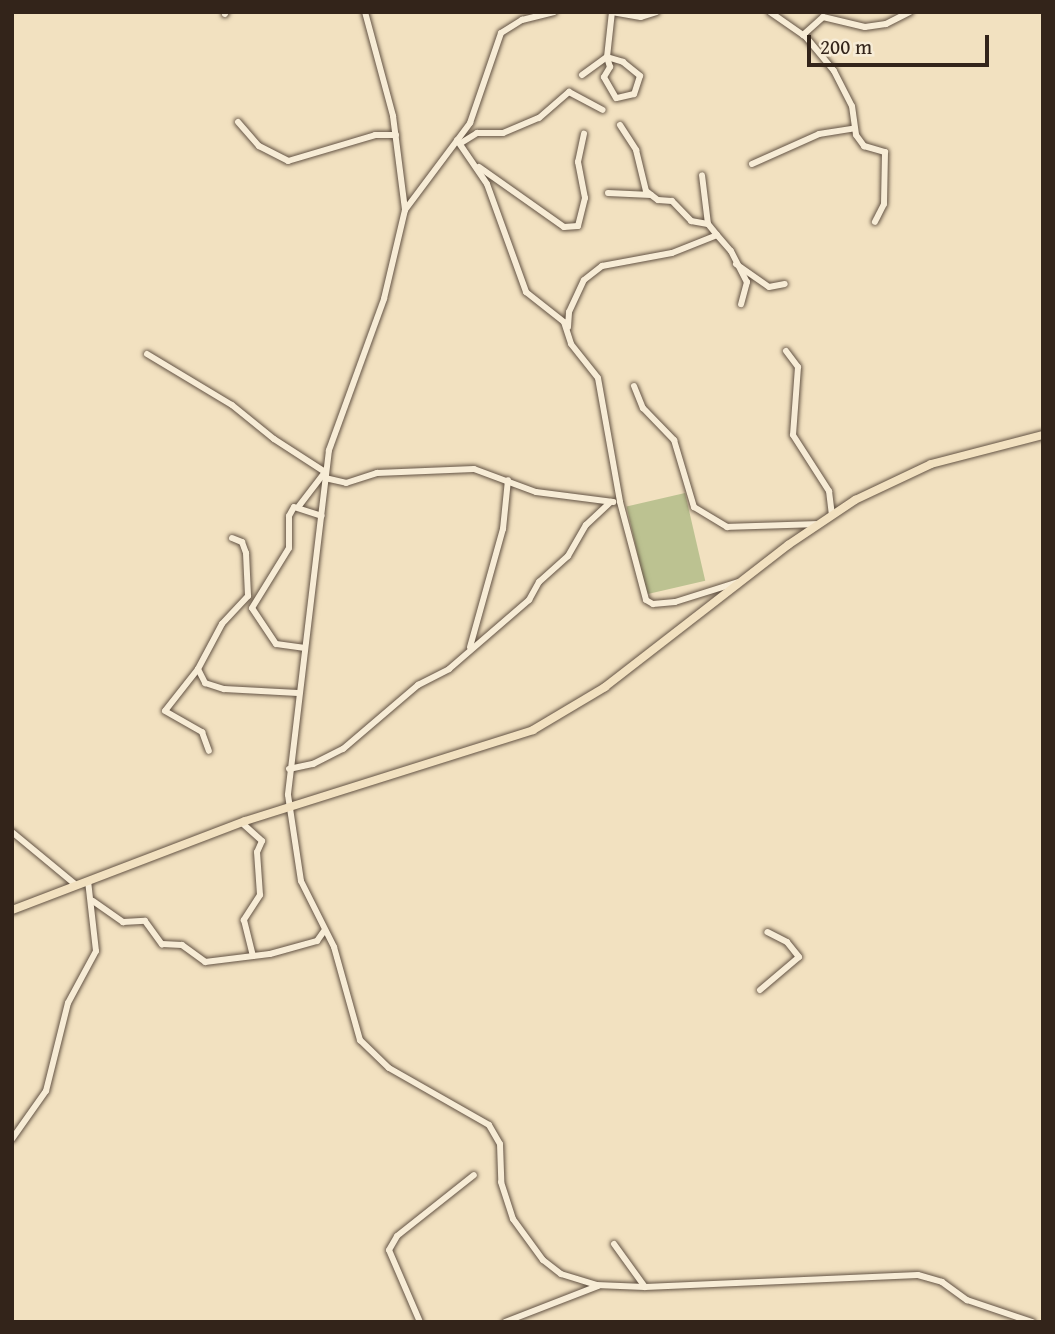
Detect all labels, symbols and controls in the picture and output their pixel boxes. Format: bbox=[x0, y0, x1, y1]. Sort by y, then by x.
scale bar bbox=[810, 21, 992, 65]
text: 200 m bbox=[820, 31, 872, 62]

